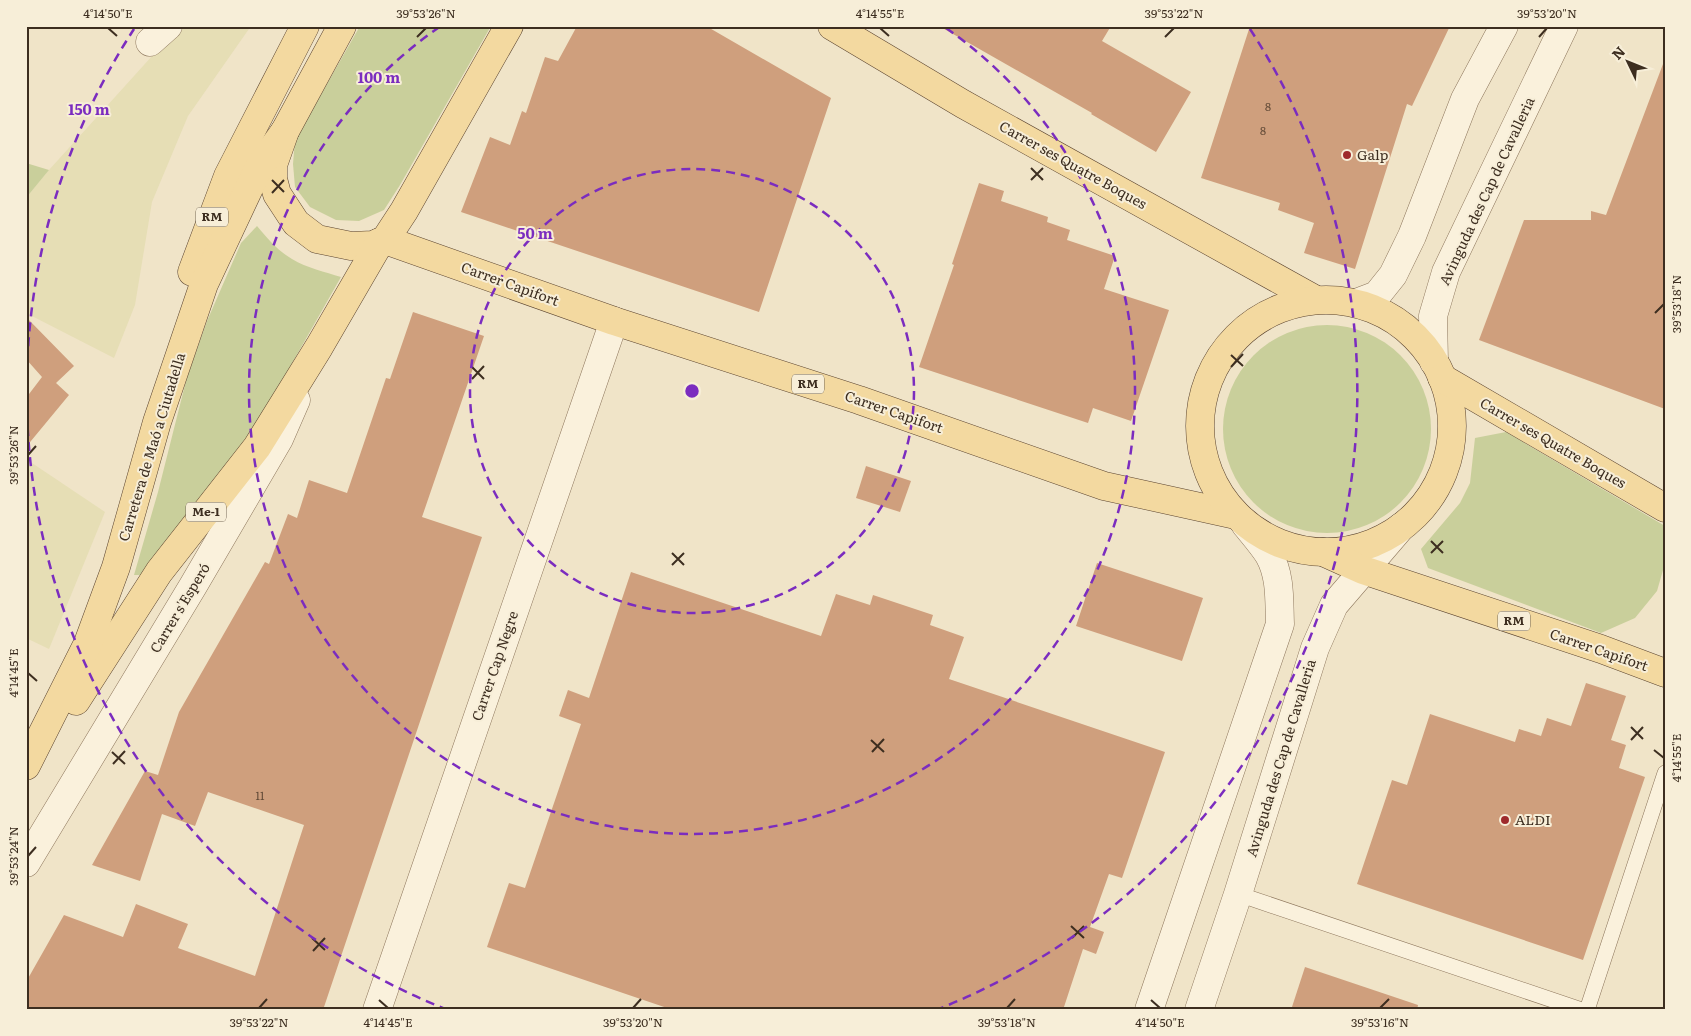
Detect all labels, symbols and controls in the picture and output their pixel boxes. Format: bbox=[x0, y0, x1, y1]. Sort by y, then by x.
text: 4°14'50"E bbox=[83, 4, 133, 22]
text: 39°53'26"N bbox=[396, 4, 456, 22]
text: 4°14'55"E bbox=[856, 4, 905, 22]
text: 39°53'22"N bbox=[1145, 4, 1203, 22]
text: 39°53'20"N bbox=[1517, 4, 1577, 22]
north arrow bbox=[1604, 38, 1654, 88]
text: N bbox=[1606, 41, 1629, 64]
text: 100 m bbox=[358, 65, 400, 88]
street label: Avinguda des Cap de Cavalleria bbox=[1434, 93, 1539, 288]
text: 150 m bbox=[68, 97, 110, 120]
house number: 8 bbox=[1265, 98, 1271, 114]
street label: Carrer ses Quatre Boques bbox=[996, 115, 1151, 213]
house number: 8 bbox=[1260, 122, 1266, 138]
place label: Galp bbox=[1357, 144, 1388, 164]
marker: Galp bbox=[1341, 149, 1353, 161]
road number: RM bbox=[196, 208, 228, 226]
text: 50 m bbox=[517, 221, 553, 244]
street label: Carrer Capifort bbox=[459, 256, 562, 310]
text: 39°53'18"N bbox=[1667, 275, 1685, 333]
street label: Carretera de Maó a Ciutadella bbox=[113, 350, 189, 543]
road number: RM bbox=[792, 374, 824, 394]
centre of rings bbox=[683, 382, 701, 400]
street label: Carrer Capifort bbox=[843, 385, 946, 437]
street label: Carrer ses Quatre Boques bbox=[1477, 392, 1630, 492]
text: 39°53'26"N bbox=[4, 425, 22, 485]
road number: Me-1 bbox=[186, 502, 226, 522]
street label: Carrer s'Esperó bbox=[144, 559, 214, 656]
street label: Carrer Cap Negre bbox=[466, 608, 522, 723]
road number: RM bbox=[1498, 612, 1530, 630]
street label: Carrer Capifort bbox=[1548, 623, 1651, 675]
text: 4°14'45"E bbox=[4, 648, 22, 698]
street label: Avinguda des Cap de Cavalleria bbox=[1240, 656, 1320, 859]
text: 4°14'55"E bbox=[1667, 733, 1685, 782]
house number: 11 bbox=[256, 787, 265, 803]
place label: ALDI bbox=[1515, 809, 1551, 829]
marker: ALDI bbox=[1499, 814, 1511, 826]
text: 39°53'24"N bbox=[4, 826, 22, 886]
text: 39°53'22"N bbox=[230, 1013, 288, 1031]
text: 4°14'45"E bbox=[363, 1013, 413, 1031]
text: 39°53'20"N bbox=[603, 1013, 663, 1031]
text: 39°53'18"N bbox=[978, 1013, 1036, 1031]
text: 4°14'50"E bbox=[1135, 1013, 1185, 1031]
text: 39°53'16"N bbox=[1351, 1013, 1409, 1031]

